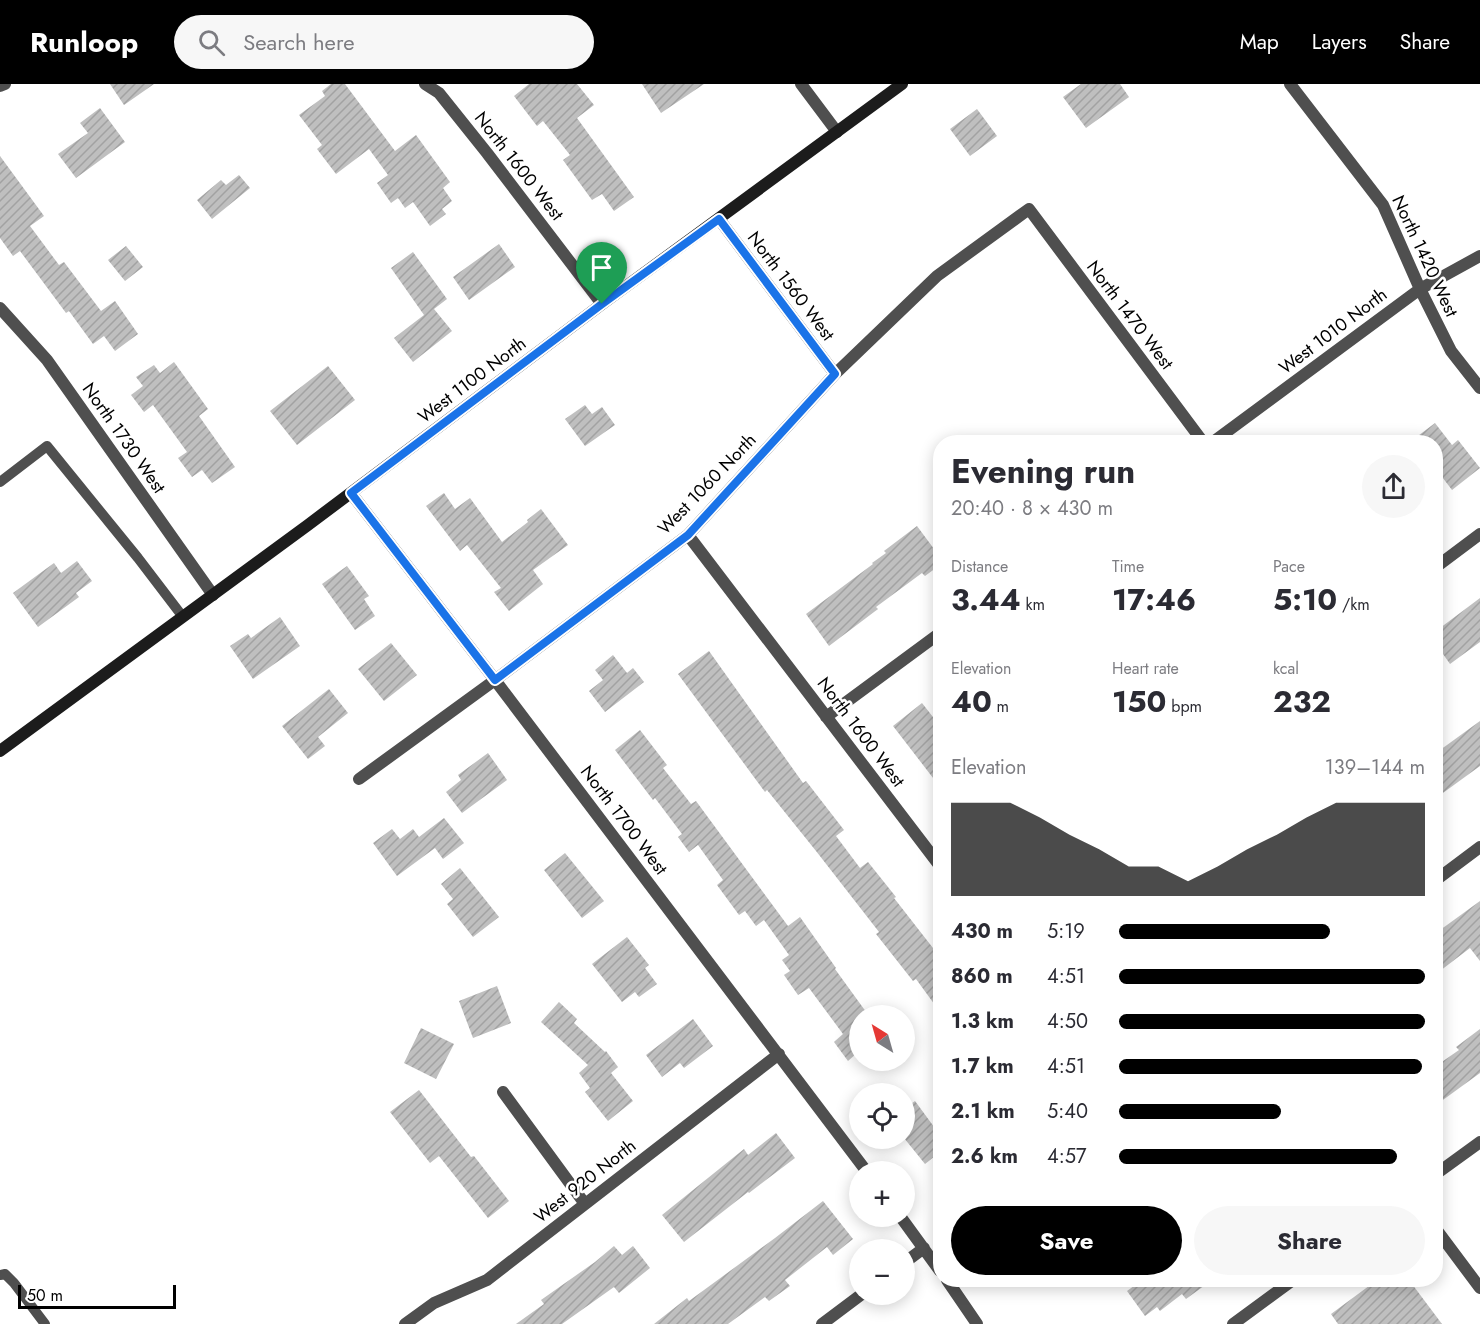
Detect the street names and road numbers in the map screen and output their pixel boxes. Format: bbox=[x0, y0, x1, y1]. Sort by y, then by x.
street label: North 1600 West bbox=[468, 106, 570, 226]
street label: North 1420 West bbox=[1385, 191, 1465, 322]
street label: North 1560 West bbox=[741, 226, 841, 347]
street label: North 1470 West bbox=[1080, 255, 1180, 376]
street label: West 1010 North bbox=[1273, 282, 1393, 380]
street label: West 1100 North bbox=[412, 331, 532, 429]
street label: North 1730 West bbox=[76, 377, 172, 499]
street label: West 1060 North bbox=[652, 428, 762, 540]
street label: North 1600 West bbox=[811, 672, 911, 793]
street label: North 1700 West bbox=[574, 760, 674, 881]
street label: West 920 North bbox=[528, 1133, 642, 1229]

